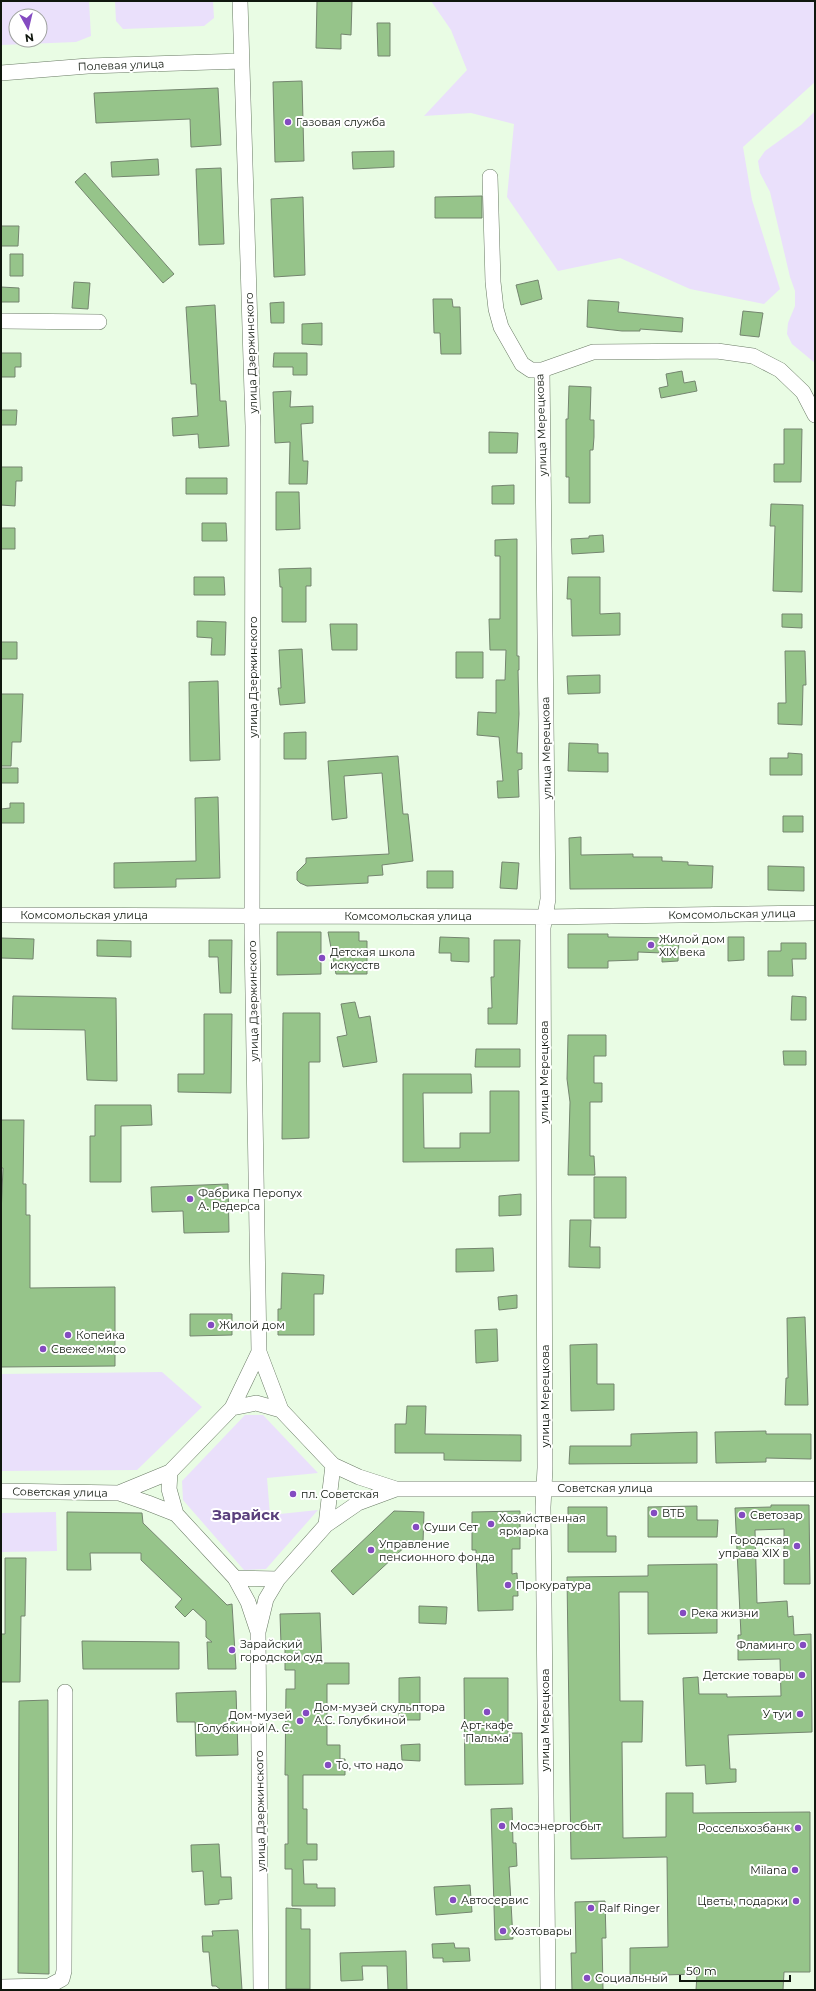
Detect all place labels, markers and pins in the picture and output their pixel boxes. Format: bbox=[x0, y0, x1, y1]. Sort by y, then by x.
place label: Газовая служба bbox=[296, 115, 385, 129]
marker: Газовая служба bbox=[283, 117, 293, 127]
place label: Жилой дом XIX века bbox=[659, 932, 725, 959]
marker: Жилой дом XIX века bbox=[646, 940, 656, 950]
place label: Детская школа искусств bbox=[330, 945, 415, 972]
marker: Детская школа искусств bbox=[317, 953, 327, 963]
place label: Фабрика Перопух А. Редерса bbox=[198, 1186, 302, 1213]
marker: Фабрика Перопух А. Редерса bbox=[185, 1194, 195, 1204]
place label: Жилой дом bbox=[219, 1318, 285, 1332]
marker: Жилой дом bbox=[206, 1320, 216, 1330]
place label: Копейка bbox=[76, 1328, 125, 1342]
marker: Копейка bbox=[63, 1330, 73, 1340]
place label: Свежее мясо bbox=[51, 1342, 126, 1356]
marker: Свежее мясо bbox=[38, 1344, 48, 1354]
place label: пл. Советская bbox=[301, 1487, 379, 1501]
marker: пл. Советская bbox=[288, 1489, 298, 1499]
place label: ВТБ bbox=[662, 1506, 685, 1520]
marker: ВТБ bbox=[649, 1508, 659, 1518]
place label: Светозар bbox=[750, 1508, 803, 1522]
marker: Светозар bbox=[737, 1510, 747, 1520]
place label: Хозяйственная ярмарка bbox=[499, 1511, 586, 1538]
marker: Хозяйственная ярмарка bbox=[486, 1519, 496, 1529]
place label: Суши Сет bbox=[424, 1520, 479, 1534]
marker: Суши Сет bbox=[411, 1522, 421, 1532]
place label: Городская управа XIX в bbox=[718, 1533, 789, 1560]
place label: Управление пенсионного фонда bbox=[379, 1537, 495, 1564]
marker: Городская управа XIX в bbox=[792, 1541, 802, 1551]
marker: Управление пенсионного фонда bbox=[366, 1545, 376, 1555]
place label: Прокуратура bbox=[516, 1578, 591, 1592]
marker: Прокуратура bbox=[503, 1580, 513, 1590]
place label: Река жизни bbox=[691, 1606, 759, 1620]
marker: Река жизни bbox=[678, 1608, 688, 1618]
place label: Зарайский городской суд bbox=[240, 1637, 323, 1664]
place label: Фламинго bbox=[736, 1638, 795, 1652]
marker: Фламинго bbox=[798, 1640, 808, 1650]
marker: Зарайский городской суд bbox=[227, 1645, 237, 1655]
place label: Детские товары bbox=[703, 1668, 794, 1682]
marker: Детские товары bbox=[797, 1670, 807, 1680]
place label: Дом-музей скульптора А.С. Голубкиной bbox=[314, 1700, 445, 1727]
marker: Арт-кафе 'Пальма' bbox=[482, 1707, 492, 1717]
place label: У туи bbox=[763, 1707, 792, 1721]
place label: Дом-музей Голубкиной А. С. bbox=[197, 1708, 292, 1735]
marker: Дом-музей скульптора А.С. Голубкиной bbox=[301, 1708, 311, 1718]
marker: У туи bbox=[795, 1709, 805, 1719]
marker: Дом-музей Голубкиной А. С. bbox=[295, 1716, 305, 1726]
place label: Арт-кафе 'Пальма' bbox=[461, 1718, 514, 1745]
place label: То, что надо bbox=[336, 1758, 403, 1772]
marker: То, что надо bbox=[323, 1760, 333, 1770]
place label: Мосэнергосбыт bbox=[510, 1819, 602, 1833]
marker: Мосэнергосбыт bbox=[497, 1821, 507, 1831]
place label: Россельхозбанк bbox=[698, 1821, 791, 1835]
marker: Россельхозбанк bbox=[793, 1823, 803, 1833]
place label: Milana bbox=[750, 1863, 787, 1877]
marker: Milana bbox=[790, 1865, 800, 1875]
place label: Автосервис bbox=[461, 1893, 529, 1907]
place label: Цветы, подарки bbox=[697, 1894, 788, 1908]
marker: Автосервис bbox=[448, 1895, 458, 1905]
marker: Цветы, подарки bbox=[791, 1896, 801, 1906]
place label: Ralf Ringer bbox=[599, 1901, 660, 1915]
marker: Ralf Ringer bbox=[586, 1903, 596, 1913]
place label: Хозтовары bbox=[511, 1924, 572, 1938]
marker: Хозтовары bbox=[498, 1926, 508, 1936]
place label: Социальный bbox=[595, 1971, 668, 1985]
marker: Социальный bbox=[582, 1973, 592, 1983]

